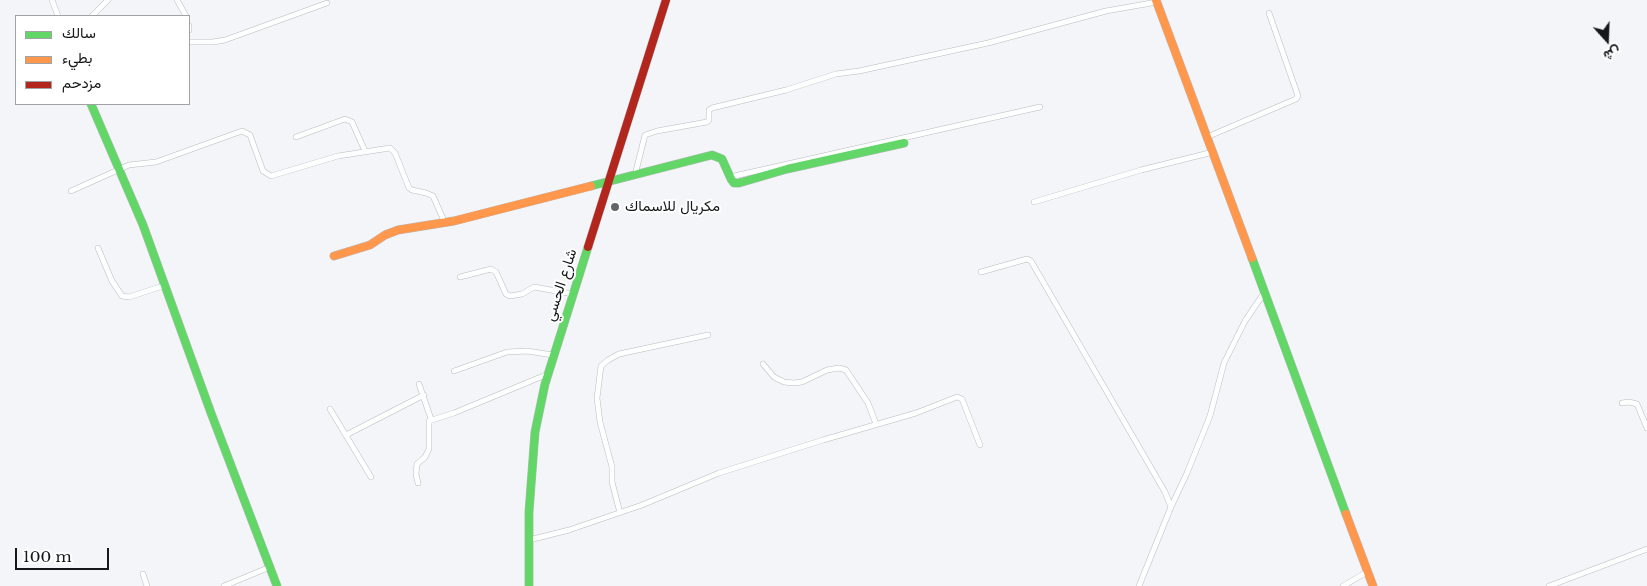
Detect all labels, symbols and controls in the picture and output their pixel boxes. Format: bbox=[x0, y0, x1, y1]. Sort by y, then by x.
legend bbox=[15, 15, 190, 105]
north arrow bbox=[1582, 15, 1632, 65]
text: سالك bbox=[62, 23, 96, 42]
text: ش bbox=[1601, 43, 1623, 65]
text: بطيء bbox=[62, 48, 92, 67]
text: مزدحم bbox=[62, 73, 101, 92]
place label: مكريال للاسماك bbox=[625, 198, 720, 216]
marker: مكريال للاسماك bbox=[609, 201, 621, 213]
street label: شارع الحسي bbox=[541, 247, 581, 323]
scale bar bbox=[18, 538, 111, 570]
text: 100 m bbox=[23, 547, 72, 566]

